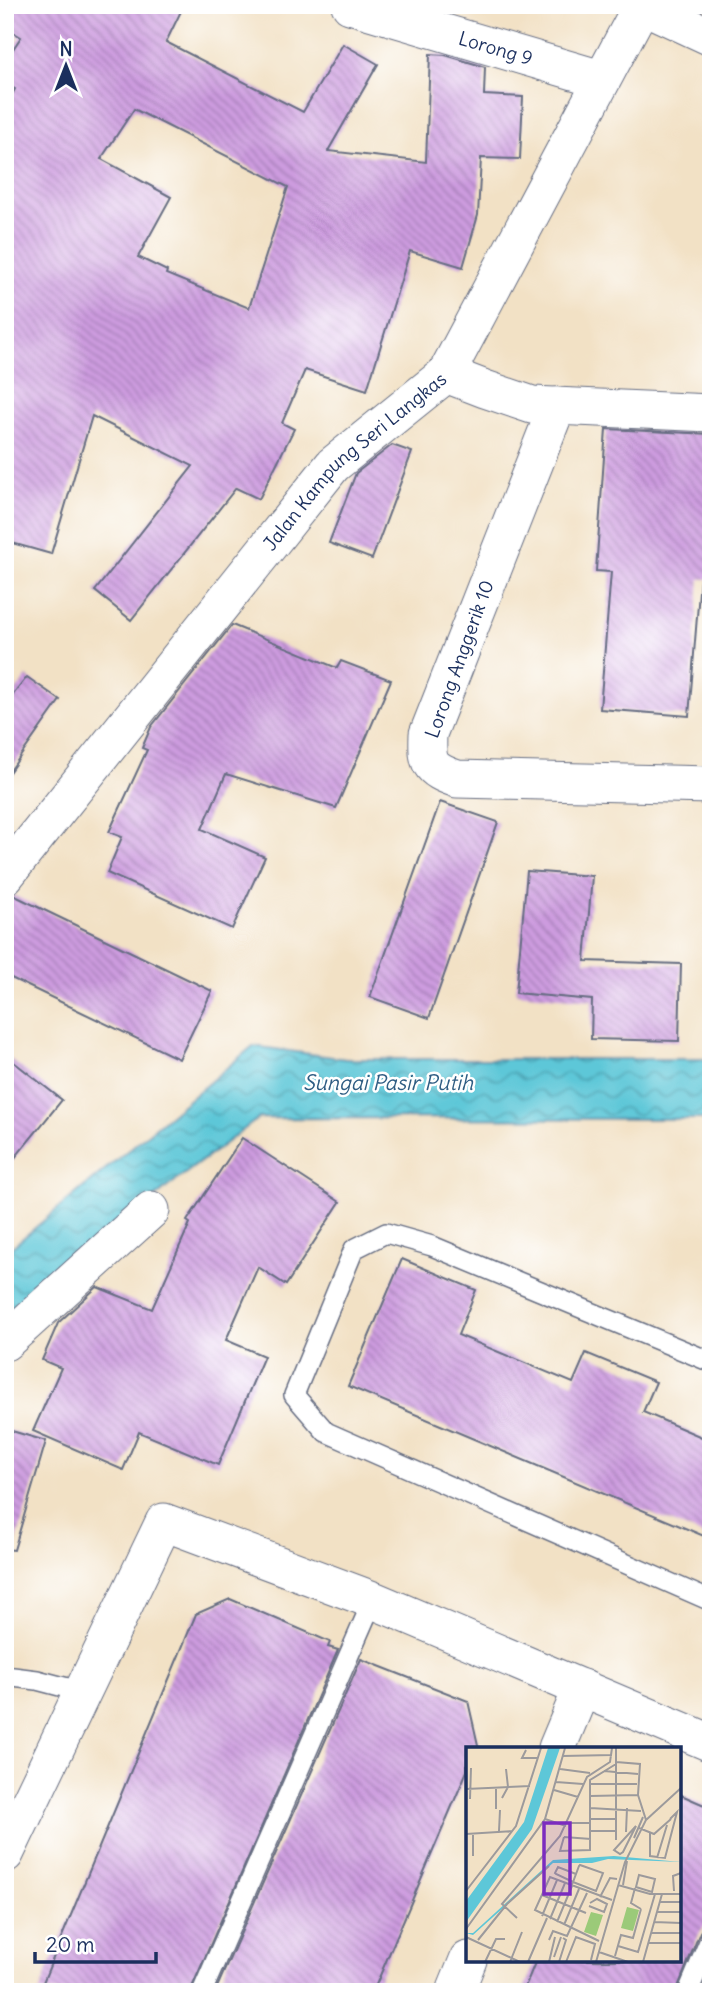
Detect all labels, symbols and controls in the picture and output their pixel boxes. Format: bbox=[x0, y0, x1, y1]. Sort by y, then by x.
street label: Lorong 9 bbox=[456, 26, 536, 70]
north arrow bbox=[32, 32, 102, 102]
text: N bbox=[59, 37, 73, 61]
street label: Jalan Kampung Seri Langkas bbox=[258, 367, 451, 555]
street label: Lorong Anggerik 10 bbox=[419, 577, 499, 741]
water label: Sungai Pasir Putih bbox=[303, 1069, 474, 1096]
inset map bbox=[466, 1747, 681, 1962]
scale bar bbox=[35, 1920, 156, 1964]
text: 20 m bbox=[46, 1931, 95, 1958]

